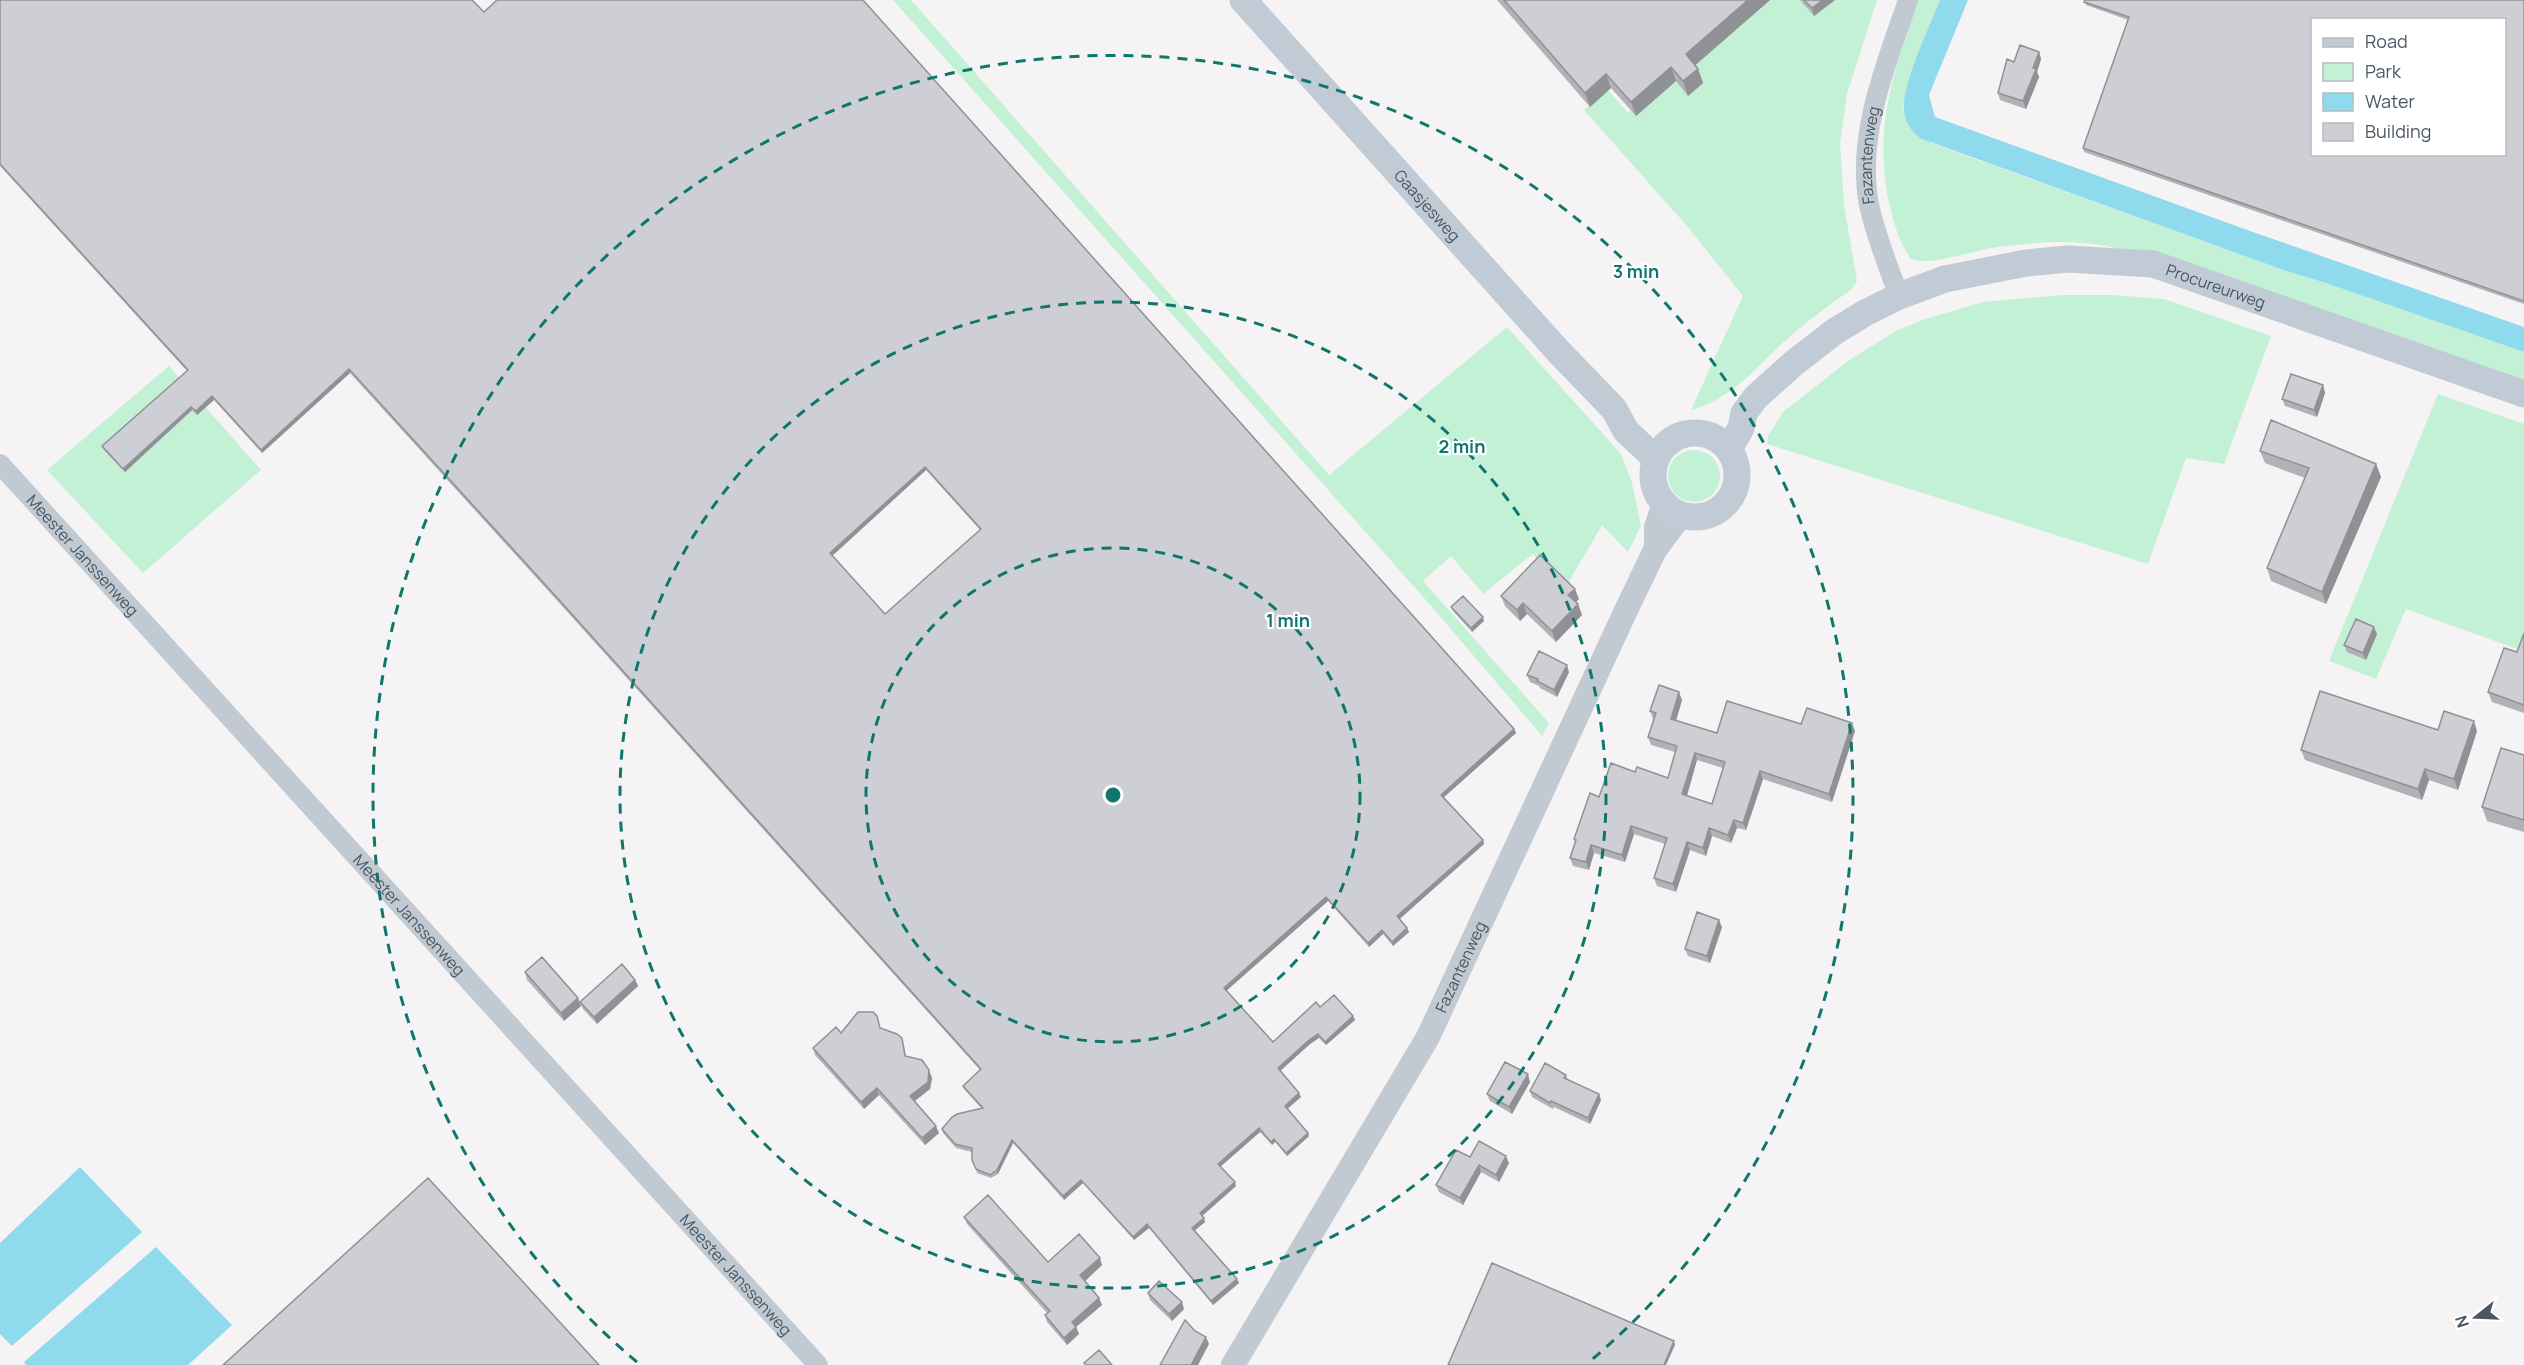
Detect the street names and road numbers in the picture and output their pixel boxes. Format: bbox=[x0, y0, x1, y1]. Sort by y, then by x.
street label: Fazantenweg bbox=[1855, 104, 1885, 206]
street label: Gaasjesweg bbox=[1389, 165, 1466, 246]
street label: Procureurweg bbox=[2163, 258, 2269, 314]
street label: Meester Janssenweg bbox=[22, 490, 144, 621]
street label: Meester Janssenweg bbox=[348, 849, 470, 980]
street label: Fazantenweg bbox=[1430, 917, 1491, 1016]
street label: Meester Janssenweg bbox=[675, 1209, 797, 1340]

